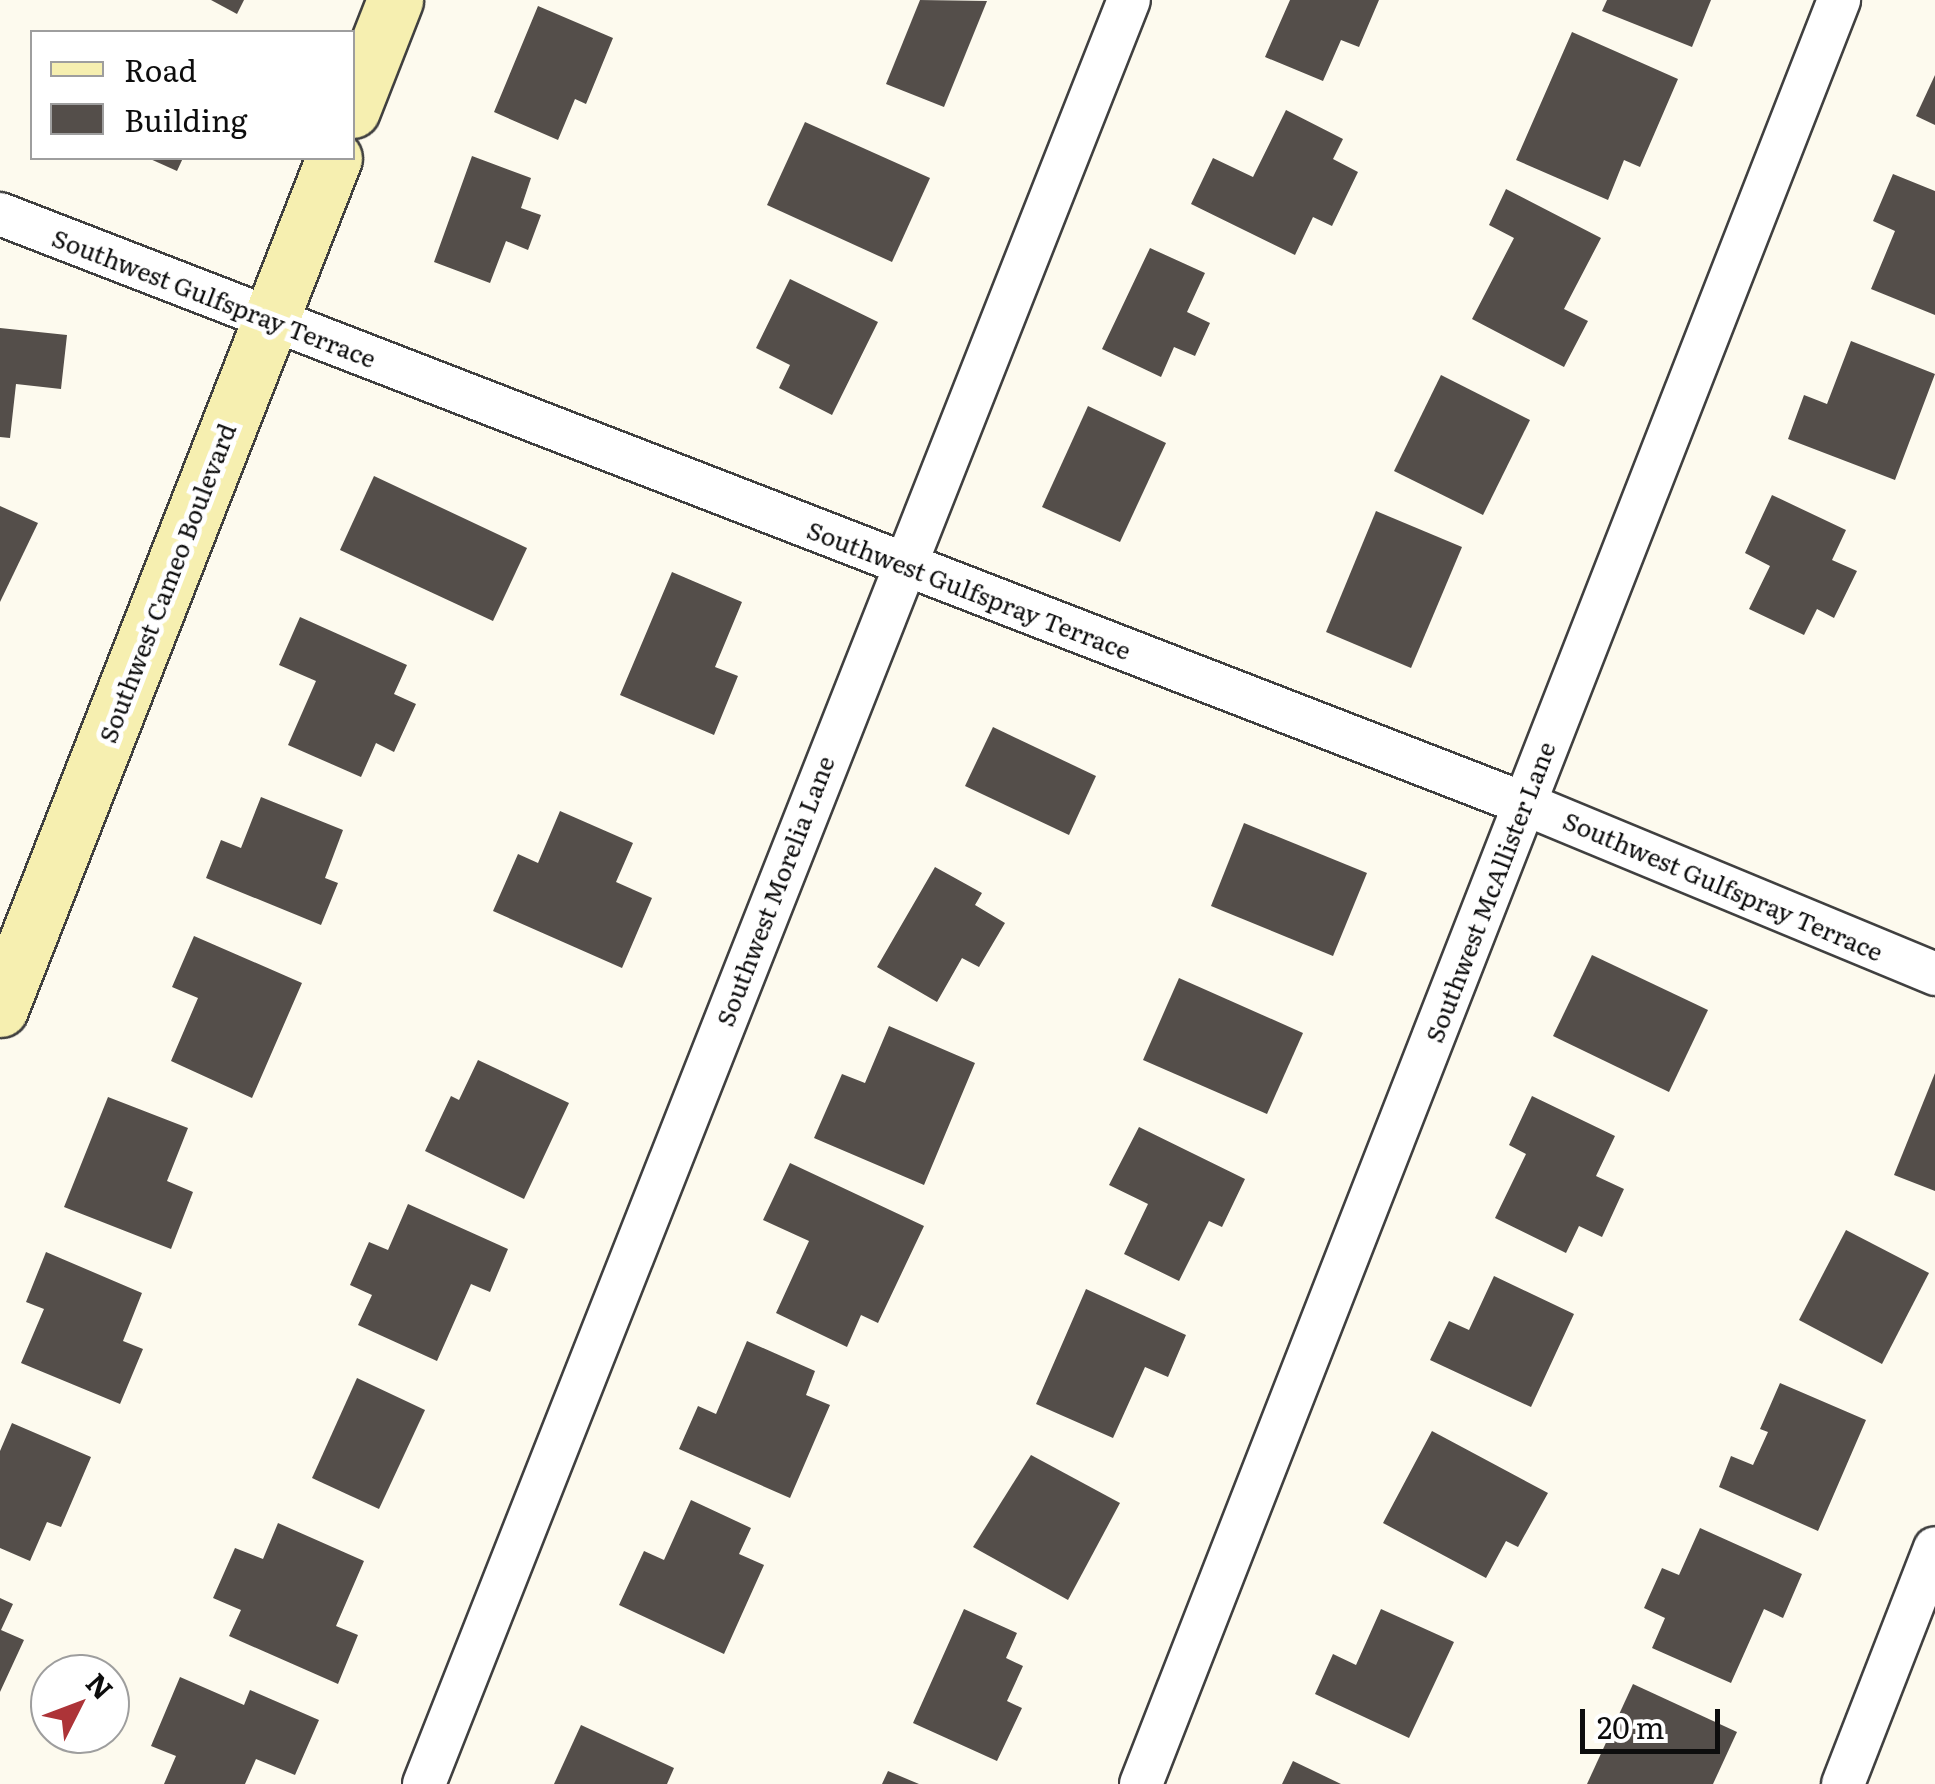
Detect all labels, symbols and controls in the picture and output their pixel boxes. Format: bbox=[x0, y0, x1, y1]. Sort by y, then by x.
legend bbox=[30, 30, 355, 160]
text: Road bbox=[124, 47, 197, 91]
text: Building bbox=[124, 97, 248, 141]
street label: Southwest Gulfspray Terrace bbox=[48, 222, 380, 374]
street label: Southwest Cameo Boulevard bbox=[92, 419, 242, 747]
street label: Southwest Gulfspray Terrace bbox=[803, 514, 1135, 666]
street label: Southwest McAllister Lane bbox=[1419, 737, 1561, 1047]
street label: Southwest Morelia Lane bbox=[710, 752, 840, 1030]
street label: Southwest Gulfspray Terrace bbox=[1559, 805, 1887, 967]
north arrow bbox=[30, 1654, 130, 1754]
text: N bbox=[77, 1662, 124, 1708]
scale bar bbox=[1585, 1689, 1725, 1751]
text: 20 m bbox=[1597, 1704, 1665, 1748]

